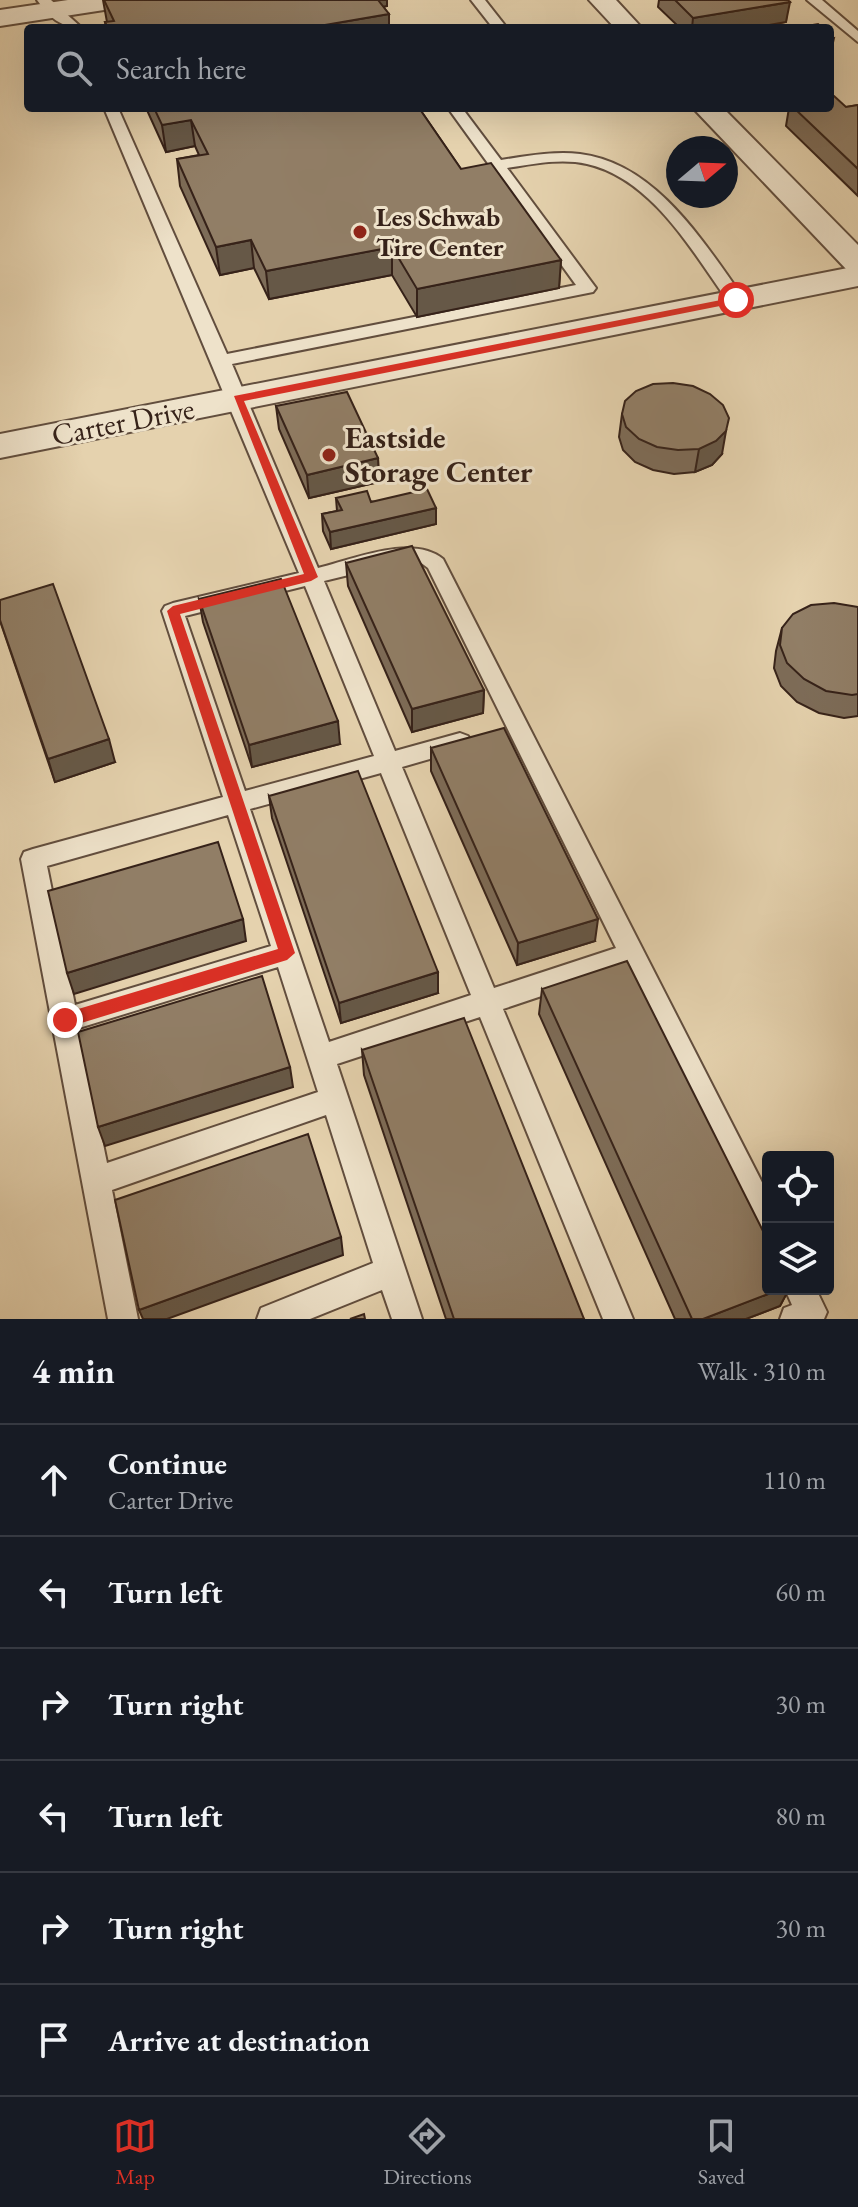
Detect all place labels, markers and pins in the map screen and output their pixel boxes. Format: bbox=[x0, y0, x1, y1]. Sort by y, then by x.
place label: Les Schwab Tire Center bbox=[376, 200, 504, 264]
marker: Les Schwab Tire Center bbox=[351, 223, 369, 241]
place label: Eastside Storage Center bbox=[345, 418, 533, 491]
marker: Eastside Storage Center bbox=[320, 446, 338, 464]

